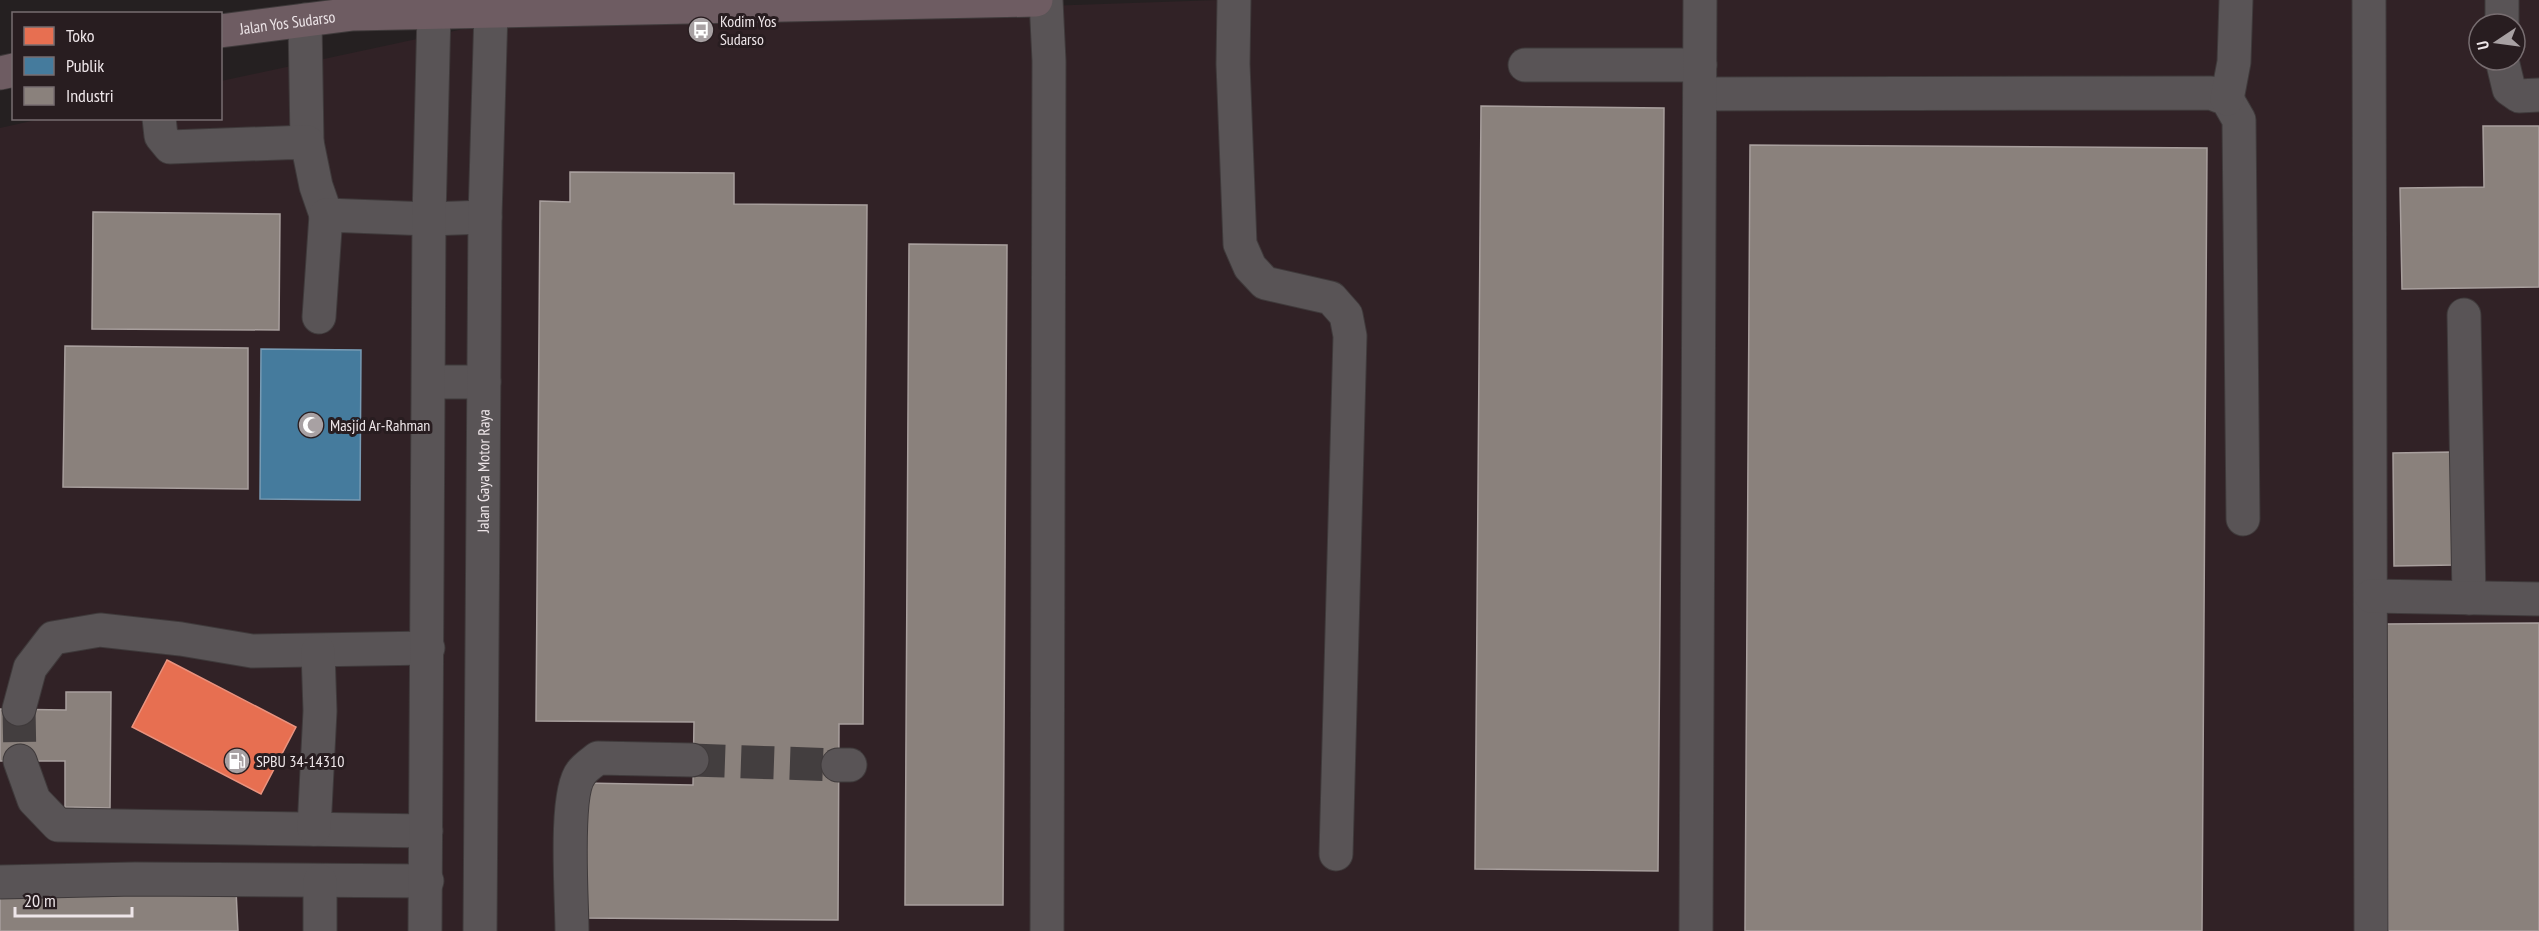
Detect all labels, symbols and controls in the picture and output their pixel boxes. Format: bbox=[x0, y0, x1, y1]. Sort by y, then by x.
street label: Jalan Yos Sudarso bbox=[237, 6, 337, 39]
place label: Kodim Yos Sudarso bbox=[720, 11, 776, 49]
legend bbox=[12, 12, 222, 120]
north arrow bbox=[2467, 12, 2527, 72]
bus stop icon: Kodim Yos Sudarso bbox=[686, 15, 716, 45]
text: Toko bbox=[66, 24, 95, 47]
text: U bbox=[2472, 39, 2493, 52]
text: Publik bbox=[66, 54, 104, 77]
text: Industri bbox=[66, 84, 114, 107]
street label: Jalan Gaya Motor Raya bbox=[473, 409, 494, 534]
mosque icon: Masjid Ar-Rahman bbox=[296, 410, 326, 440]
place label: Masjid Ar-Rahman bbox=[330, 415, 430, 435]
fuel station icon: SPBU 34-14310 bbox=[222, 746, 252, 776]
place label: SPBU 34-14310 bbox=[256, 751, 344, 771]
scale bar bbox=[15, 880, 132, 918]
text: 20 m bbox=[24, 889, 56, 912]

